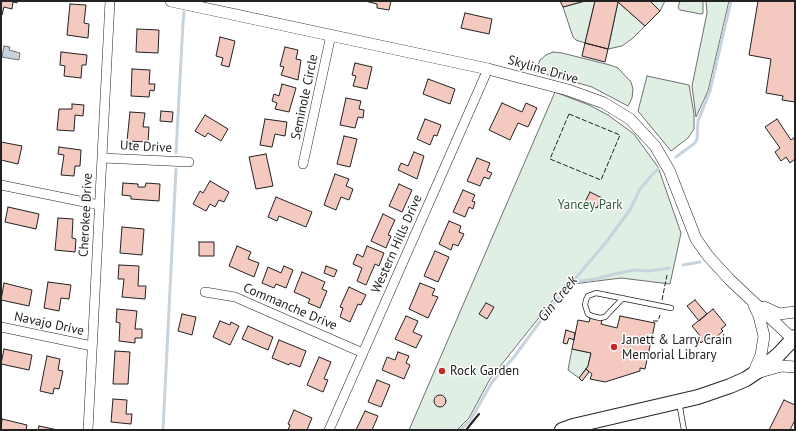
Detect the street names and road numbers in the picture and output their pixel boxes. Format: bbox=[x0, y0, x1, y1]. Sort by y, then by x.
street label: Skyline Drive bbox=[506, 52, 580, 88]
street label: Seminole Circle bbox=[288, 53, 322, 141]
street label: Ute Drive bbox=[120, 138, 172, 156]
street label: Cherokee Drive bbox=[76, 173, 96, 257]
street label: Western Hills Drive bbox=[368, 192, 426, 296]
street label: Commanche Drive bbox=[241, 280, 339, 334]
street label: Navajo Drive bbox=[13, 309, 85, 339]

